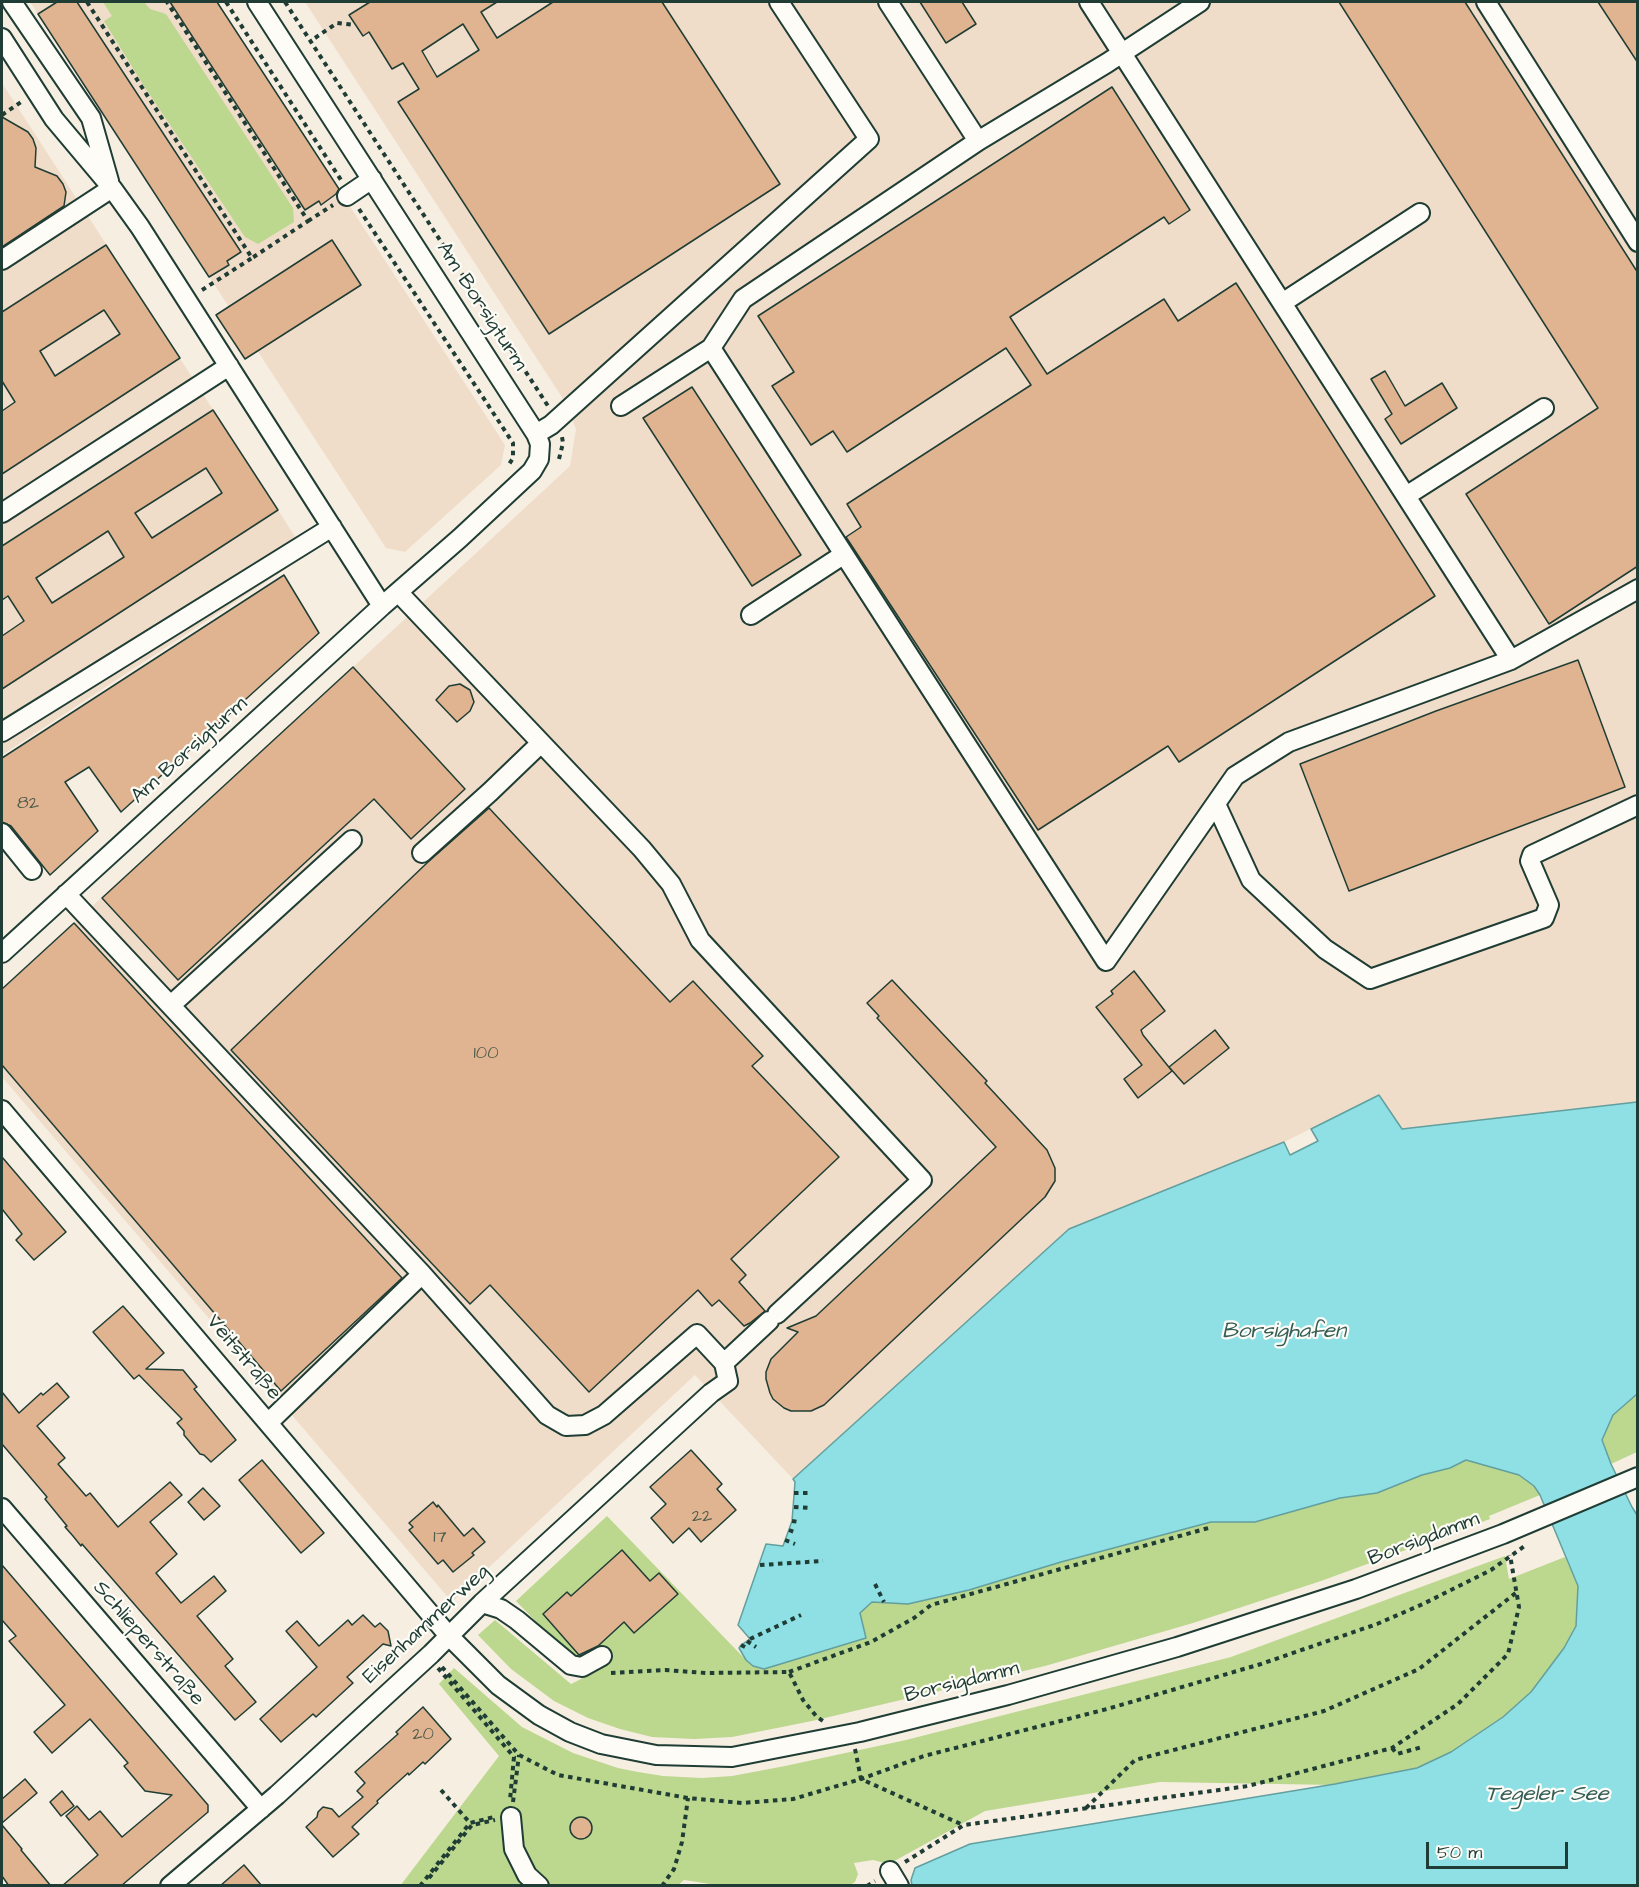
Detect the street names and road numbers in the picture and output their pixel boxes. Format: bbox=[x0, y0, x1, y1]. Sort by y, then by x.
street label: Am Borsigturm bbox=[430, 238, 532, 376]
street label: Am Borsigturm bbox=[127, 692, 253, 810]
street label: Veitstraße bbox=[200, 1310, 286, 1406]
street label: Borsigdamm bbox=[1365, 1507, 1483, 1573]
street label: Eisenhammerweg bbox=[358, 1560, 496, 1690]
street label: Schlieperstraße bbox=[87, 1576, 209, 1712]
street label: Borsigdamm bbox=[902, 1657, 1022, 1709]

